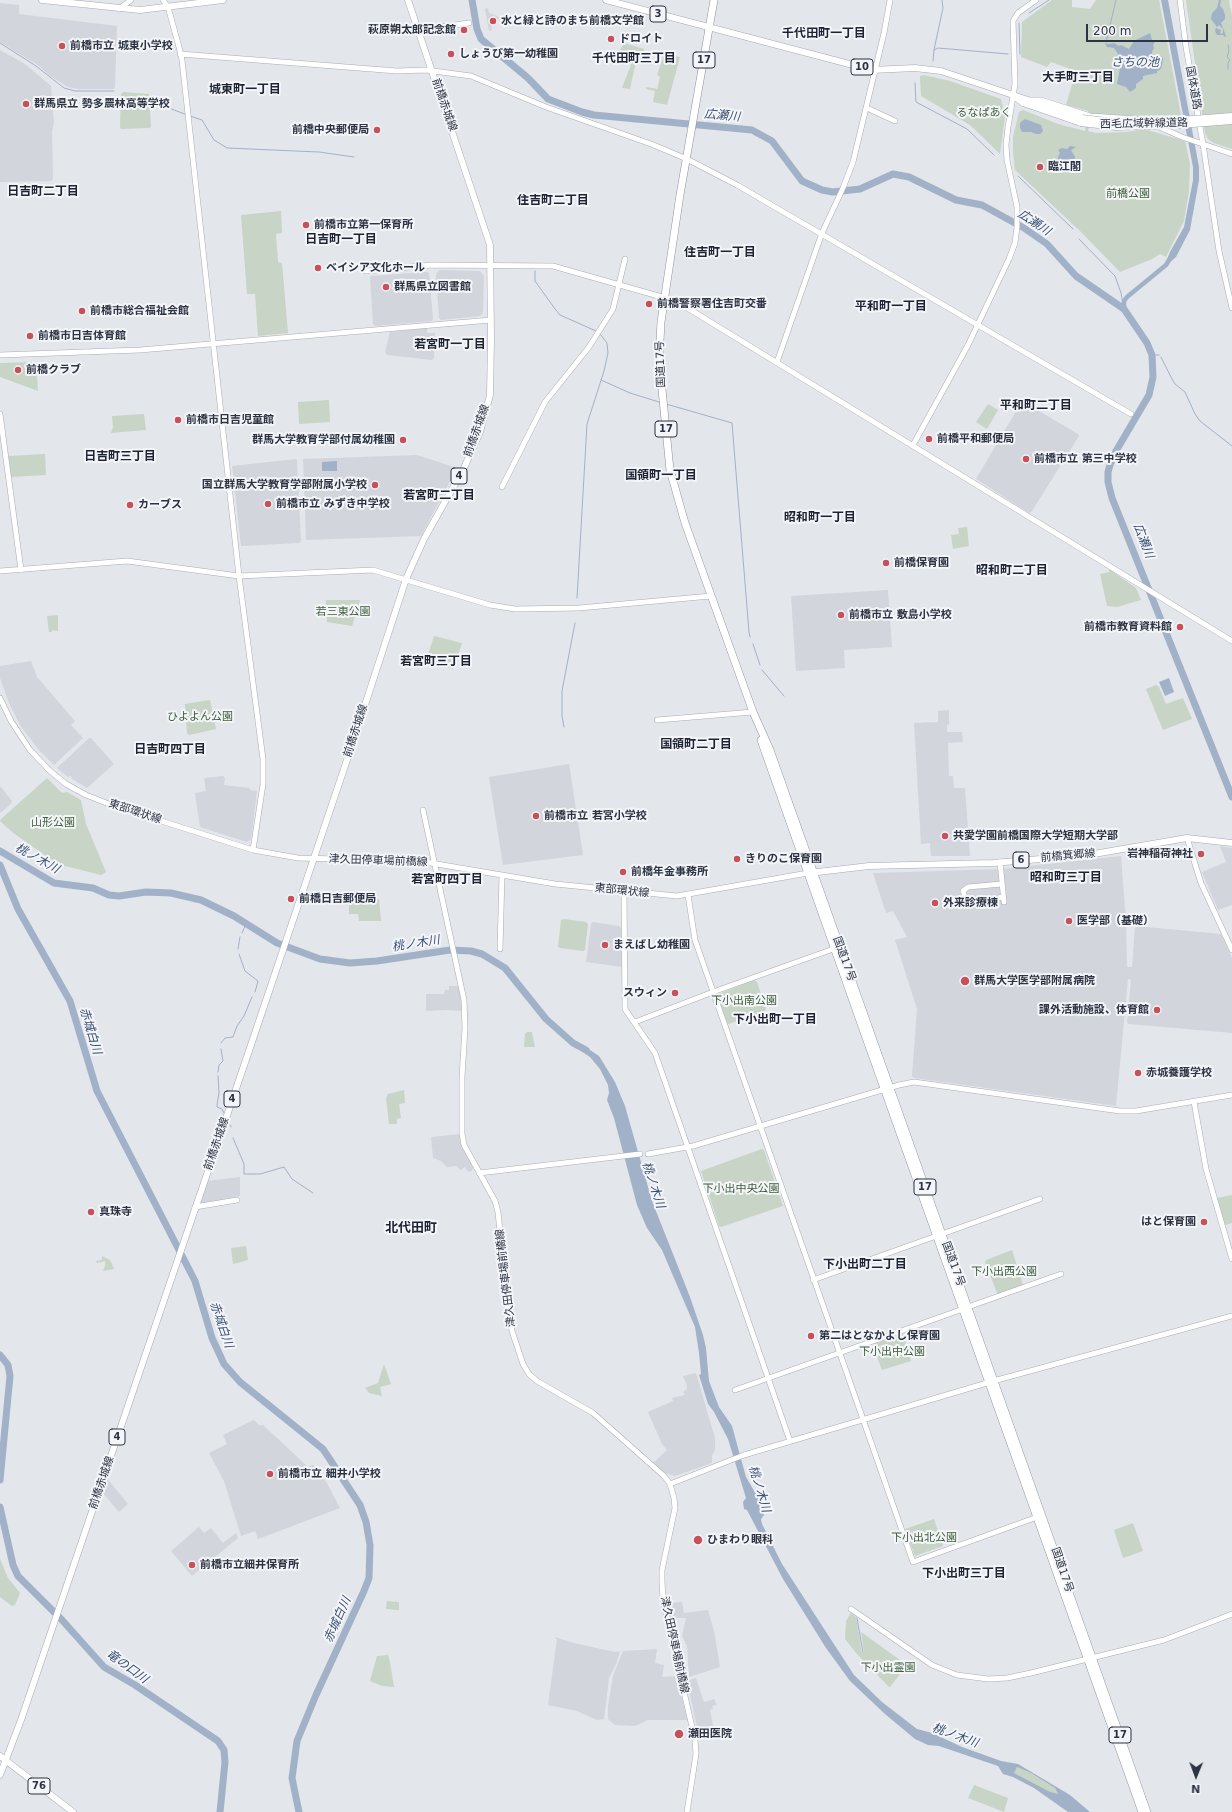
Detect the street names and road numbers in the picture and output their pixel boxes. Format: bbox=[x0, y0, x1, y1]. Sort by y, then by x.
road number: 3 bbox=[650, 6, 666, 22]
road number: 17 bbox=[693, 52, 715, 68]
road number: 10 bbox=[851, 59, 873, 75]
street label: 国体道路 bbox=[1183, 65, 1203, 111]
street label: 前橋赤城線 bbox=[429, 77, 459, 133]
street label: 西毛広域幹線道路 bbox=[1100, 117, 1188, 131]
street label: 国道17号 bbox=[654, 340, 668, 388]
street label: 前橋赤城線 bbox=[461, 403, 493, 459]
road number: 17 bbox=[655, 421, 677, 437]
road number: 4 bbox=[451, 468, 467, 484]
street label: 前橋赤城線 bbox=[341, 703, 371, 759]
street label: 東部環状線 bbox=[107, 797, 163, 827]
street label: 前橋箕郷線 bbox=[1040, 847, 1096, 865]
road number: 6 bbox=[1013, 852, 1029, 868]
street label: 津久田停車場前橋線 bbox=[328, 853, 428, 869]
street label: 東部環状線 bbox=[594, 882, 650, 900]
street label: 国道17号 bbox=[830, 935, 858, 983]
road number: 4 bbox=[224, 1091, 240, 1107]
street label: 前橋赤城線 bbox=[202, 1116, 232, 1172]
road number: 17 bbox=[914, 1179, 936, 1195]
street label: 津久田停車場前橋線 bbox=[493, 1228, 519, 1328]
street label: 国道17号 bbox=[939, 1240, 967, 1288]
road number: 4 bbox=[109, 1429, 125, 1445]
street label: 前橋赤城線 bbox=[87, 1455, 117, 1511]
street label: 国道17号 bbox=[1048, 1546, 1076, 1594]
street label: 津久田停車場前橋線 bbox=[657, 1595, 691, 1695]
road number: 17 bbox=[1109, 1727, 1131, 1743]
road number: 76 bbox=[28, 1778, 50, 1794]

